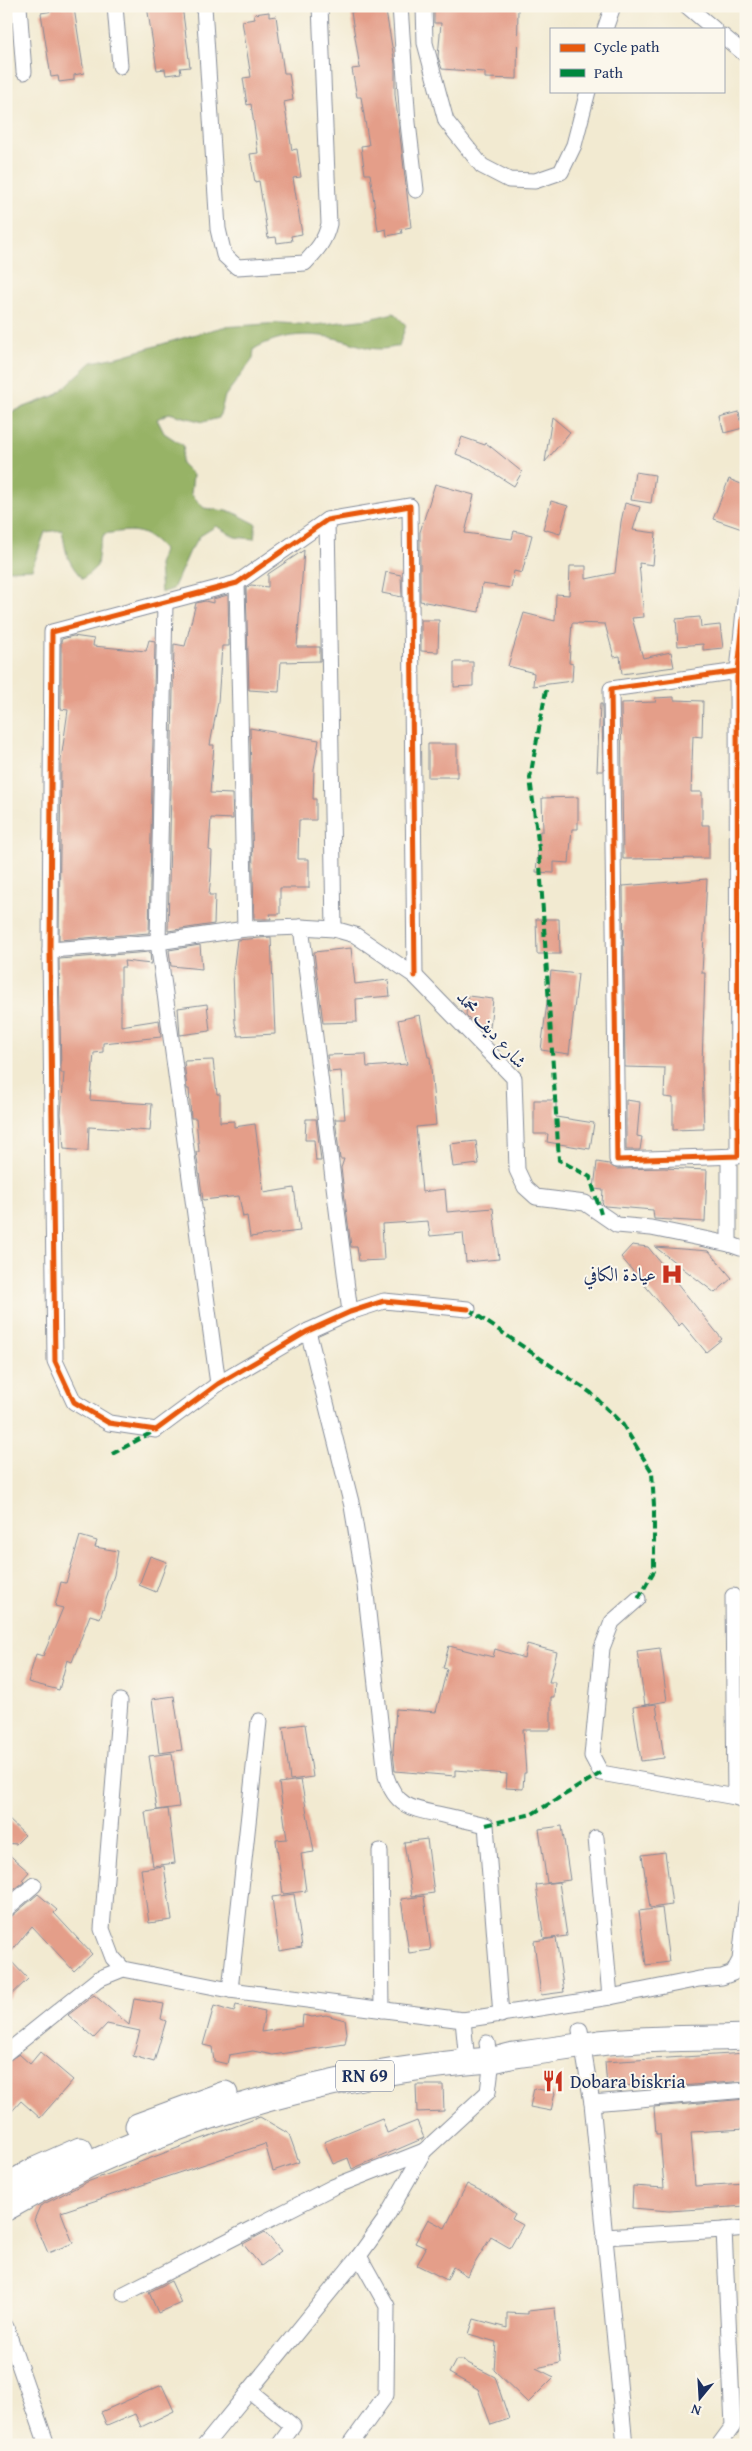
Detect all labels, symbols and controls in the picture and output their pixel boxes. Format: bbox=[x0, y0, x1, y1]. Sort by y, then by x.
legend bbox=[550, 28, 724, 92]
text: Cycle path bbox=[594, 36, 660, 57]
text: Path bbox=[594, 62, 623, 83]
street label: شارع ديف محمد bbox=[449, 984, 534, 1076]
place label: عيادة الكافي bbox=[584, 1260, 656, 1290]
hospital icon: عيادة الكافي bbox=[659, 1261, 685, 1287]
road number: RN 69 bbox=[336, 2060, 394, 2092]
place label: Dobara biskria bbox=[570, 2067, 685, 2095]
restaurant icon: Dobara biskria bbox=[540, 2068, 566, 2094]
north arrow bbox=[674, 2374, 724, 2424]
text: N bbox=[688, 2399, 704, 2421]

